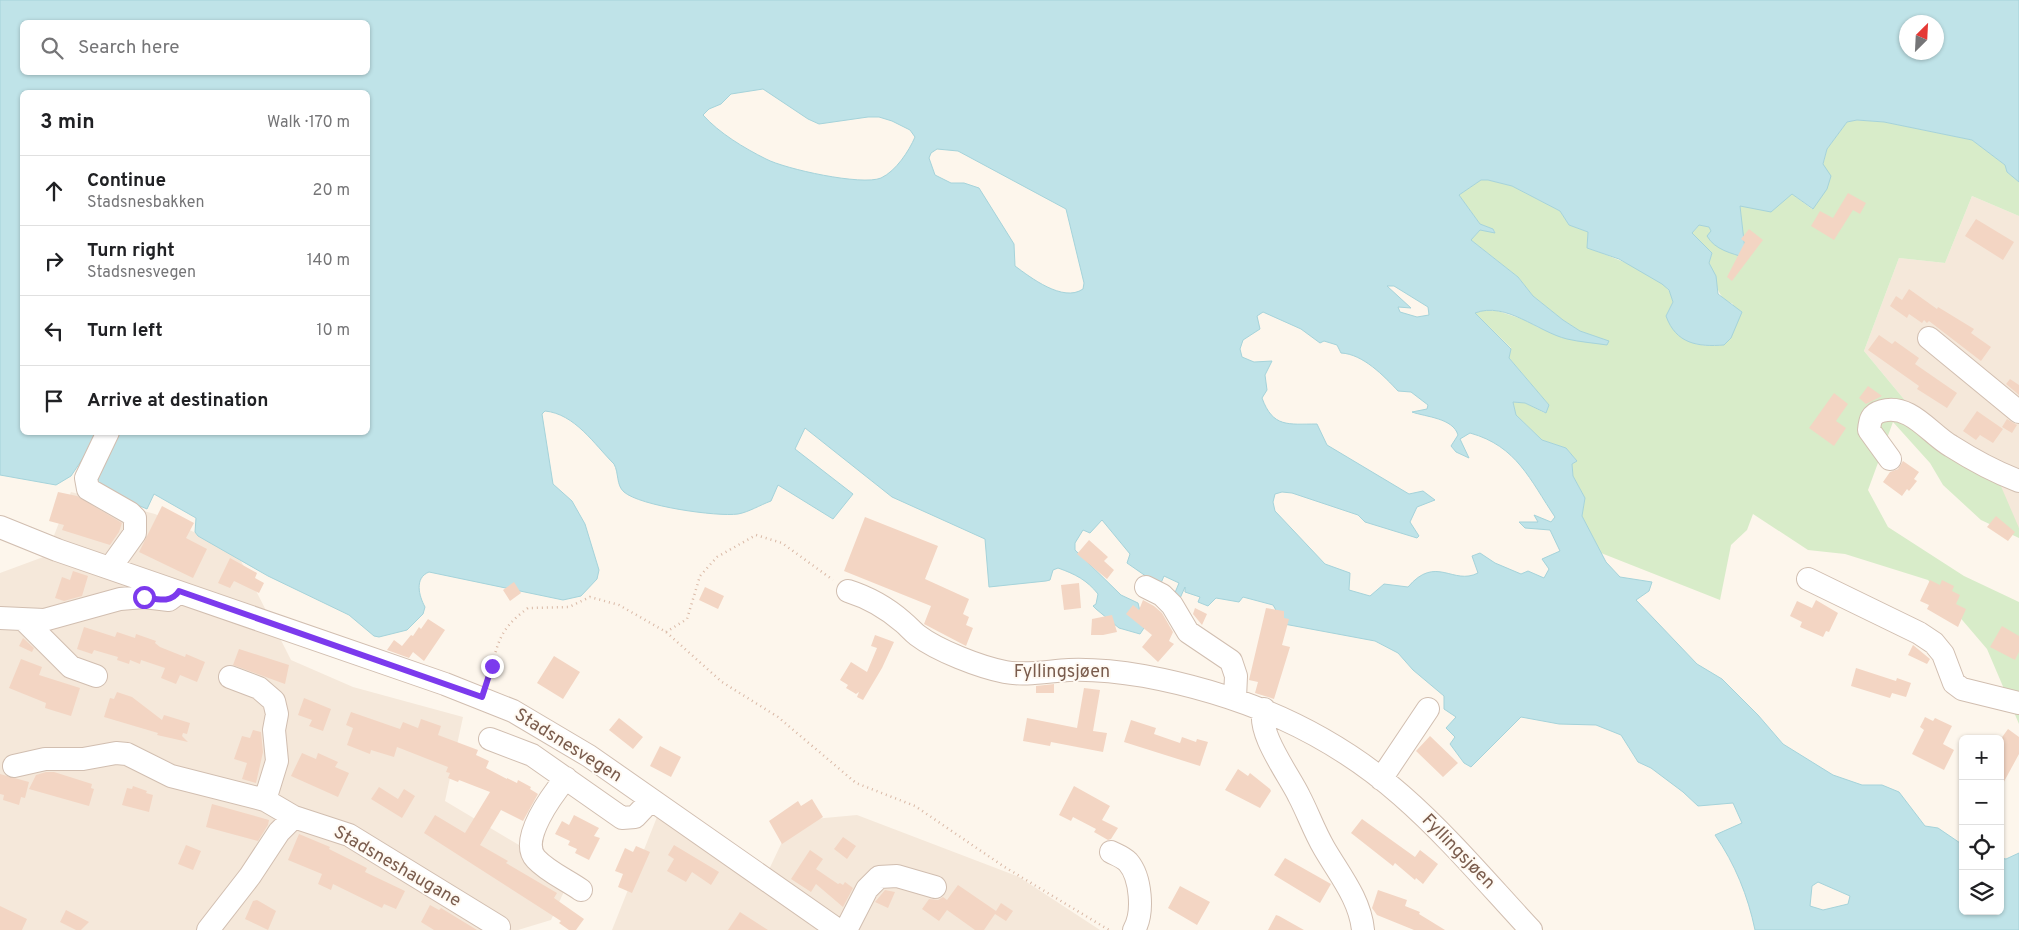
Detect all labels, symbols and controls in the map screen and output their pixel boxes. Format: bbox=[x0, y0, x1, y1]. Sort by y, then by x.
north arrow bbox=[1899, 15, 1944, 60]
search box bbox=[20, 20, 370, 75]
icon: search bbox=[38, 34, 66, 62]
text: Search here bbox=[78, 36, 180, 60]
text: 3 min bbox=[40, 109, 95, 136]
text: Walk · 170 m bbox=[267, 113, 350, 133]
text: Continue bbox=[87, 169, 166, 193]
icon: ahead bbox=[40, 177, 68, 205]
text: 20 m bbox=[313, 181, 350, 201]
text: Stadsnesbakken bbox=[87, 193, 205, 213]
text: Turn right bbox=[87, 239, 175, 263]
icon: right bbox=[40, 247, 68, 275]
text: 140 m bbox=[307, 251, 350, 271]
text: Stadsnesvegen bbox=[87, 263, 196, 283]
icon: left bbox=[40, 317, 68, 345]
text: Turn left bbox=[87, 319, 163, 343]
text: 10 m bbox=[316, 321, 350, 341]
icon: arrive bbox=[40, 387, 68, 415]
text: Arrive at destination bbox=[87, 389, 268, 413]
route start bbox=[133, 586, 156, 609]
route end bbox=[481, 655, 504, 678]
street label: Fyllingsjøen bbox=[1014, 661, 1110, 684]
street label: Stadsnesvegen bbox=[510, 704, 626, 788]
map controls bbox=[1959, 735, 2004, 915]
button: + bbox=[1959, 735, 2004, 780]
button: − bbox=[1959, 780, 2004, 825]
street label: Fyllingsjøen bbox=[1416, 809, 1500, 895]
street label: Stadsneshaugane bbox=[329, 821, 465, 913]
button: locate bbox=[1959, 825, 2004, 870]
button: layers bbox=[1959, 870, 2004, 915]

